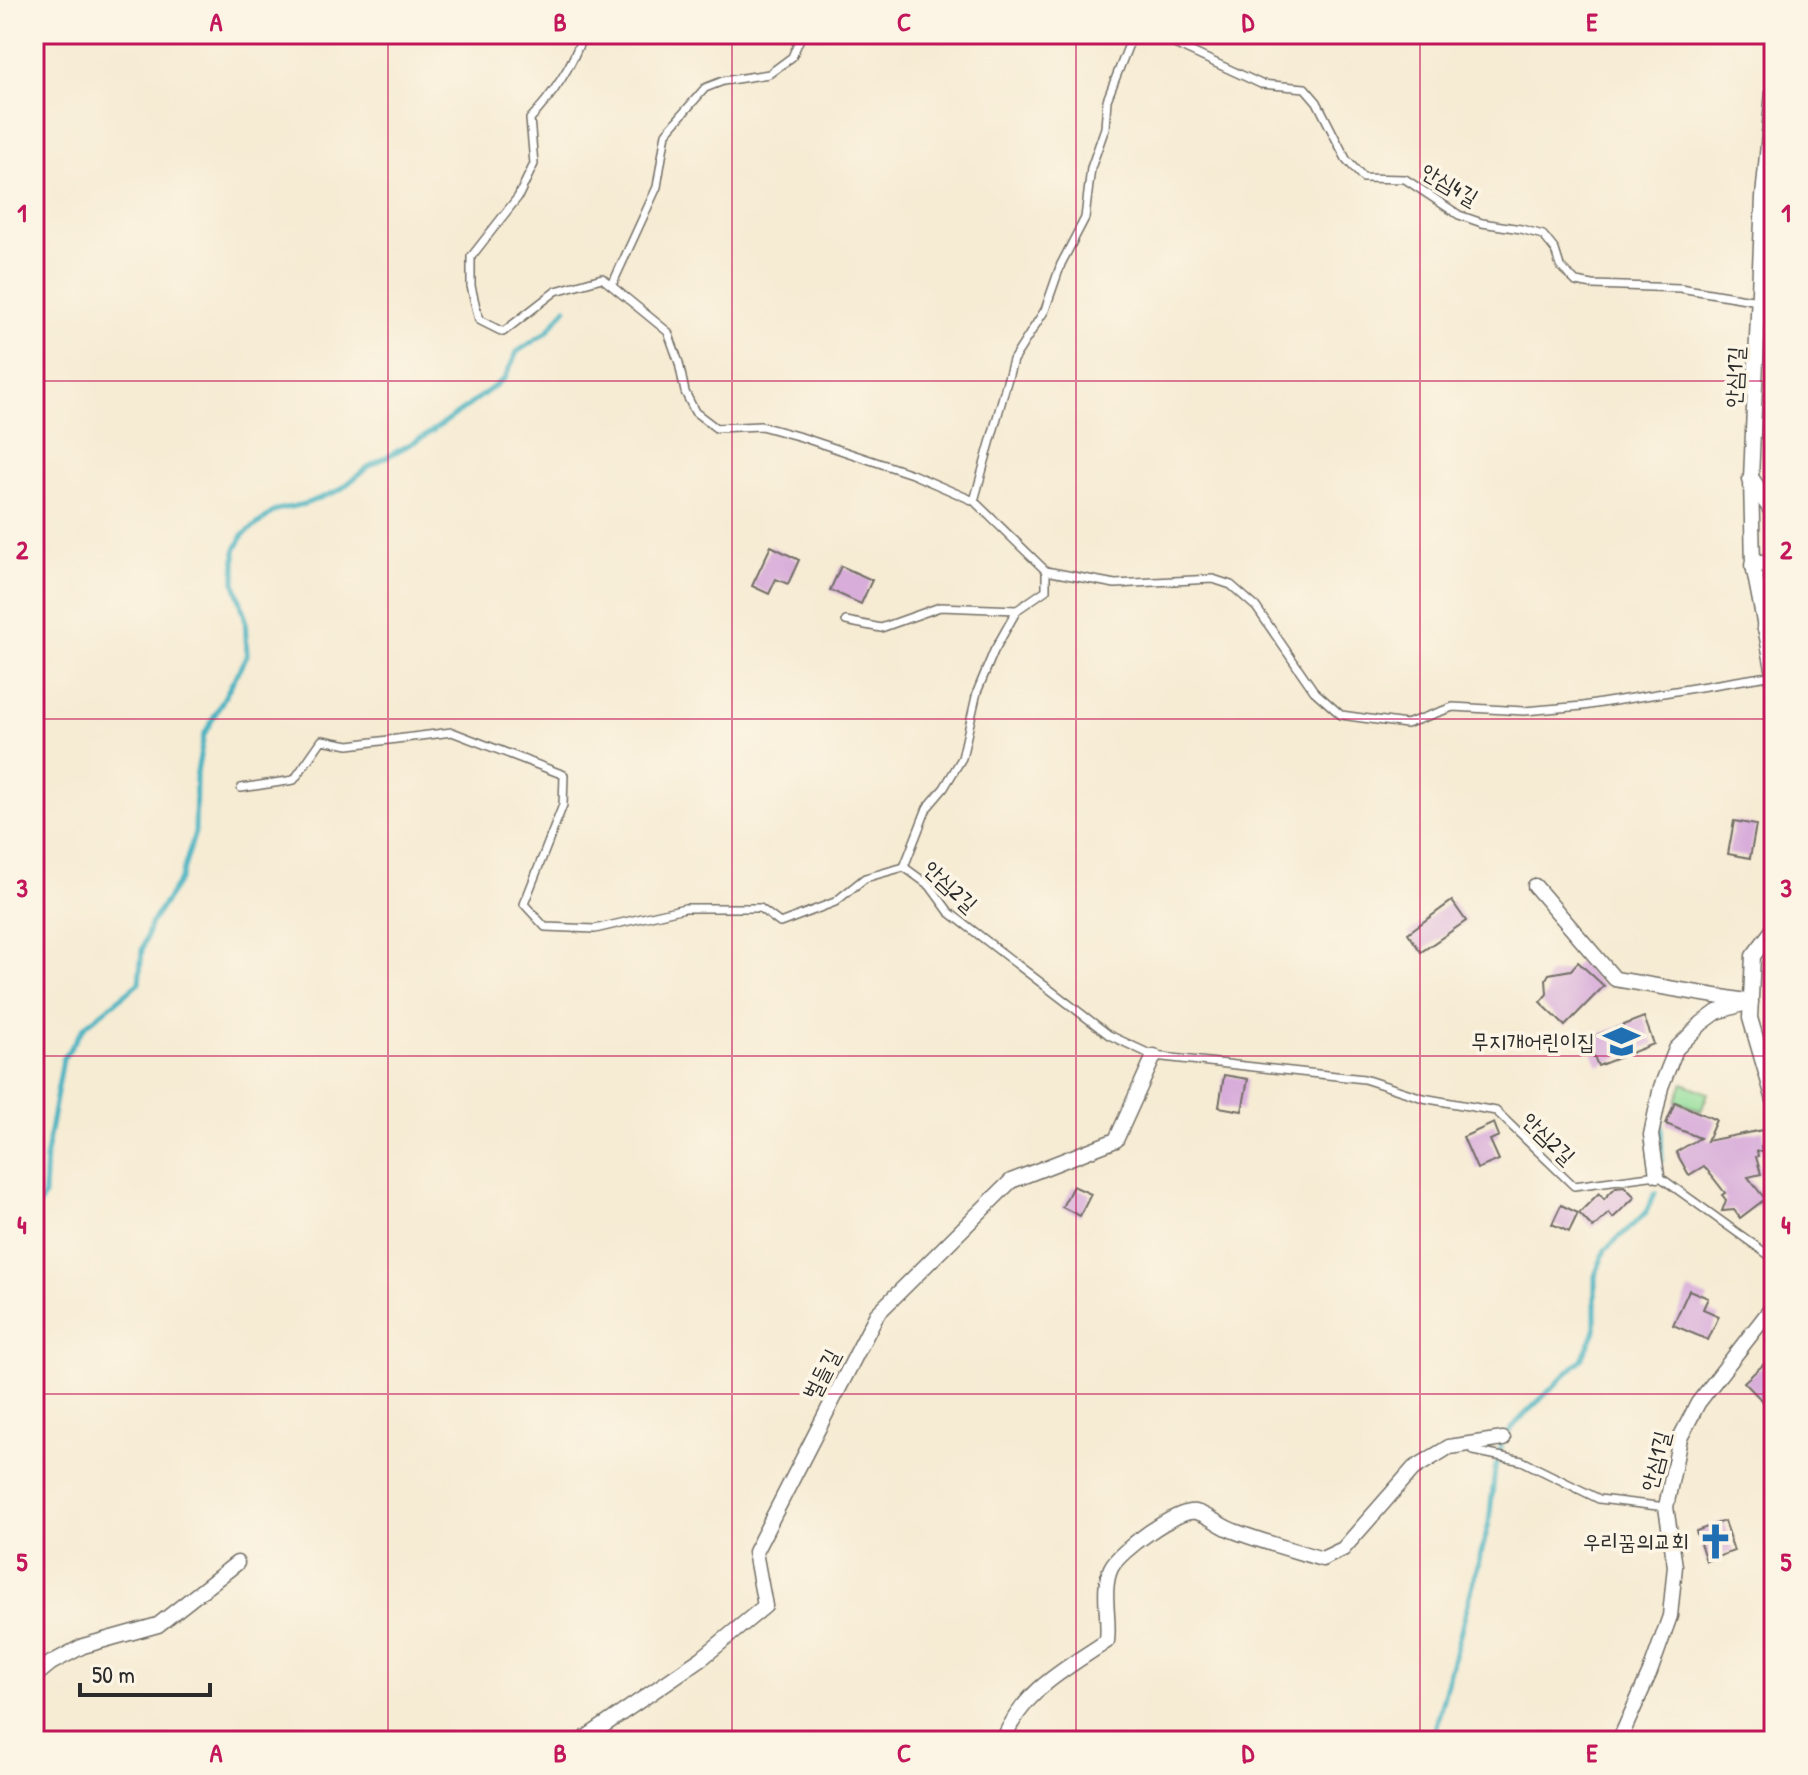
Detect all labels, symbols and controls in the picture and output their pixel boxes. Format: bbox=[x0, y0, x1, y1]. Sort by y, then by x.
text: A bbox=[210, 4, 223, 39]
text: B bbox=[553, 4, 567, 39]
text: C bbox=[897, 4, 911, 39]
text: D bbox=[1242, 4, 1255, 39]
text: E bbox=[1586, 4, 1598, 39]
street label: 안심4길 bbox=[1416, 156, 1484, 212]
text: 1 bbox=[17, 195, 27, 230]
text: 1 bbox=[1781, 195, 1791, 230]
street label: 안심1길 bbox=[1717, 345, 1751, 408]
text: 2 bbox=[16, 532, 29, 567]
text: 2 bbox=[1780, 532, 1793, 567]
street label: 안심2길 bbox=[918, 853, 985, 919]
text: 3 bbox=[16, 870, 28, 905]
text: 3 bbox=[1780, 870, 1792, 905]
school or university icon: 무지개어린이집 bbox=[1602, 1022, 1640, 1060]
place label: 무지개어린이집 bbox=[1471, 1026, 1595, 1056]
street label: 안심2길 bbox=[1516, 1105, 1582, 1171]
text: 4 bbox=[17, 1207, 27, 1242]
text: 4 bbox=[1781, 1207, 1791, 1242]
street label: 벌들길 bbox=[796, 1343, 847, 1404]
street label: 안심1길 bbox=[1633, 1427, 1677, 1494]
church icon: 우리꿈의교회 bbox=[1696, 1522, 1734, 1560]
place label: 우리꿈의교회 bbox=[1583, 1526, 1689, 1556]
text: 5 bbox=[17, 1544, 28, 1579]
text: 5 bbox=[1781, 1544, 1792, 1579]
scale bar bbox=[80, 1647, 210, 1697]
text: 50 m bbox=[92, 1658, 135, 1690]
text: A bbox=[210, 1735, 223, 1770]
text: B bbox=[553, 1735, 567, 1770]
text: C bbox=[897, 1735, 911, 1770]
text: D bbox=[1242, 1735, 1255, 1770]
text: E bbox=[1586, 1735, 1598, 1770]

